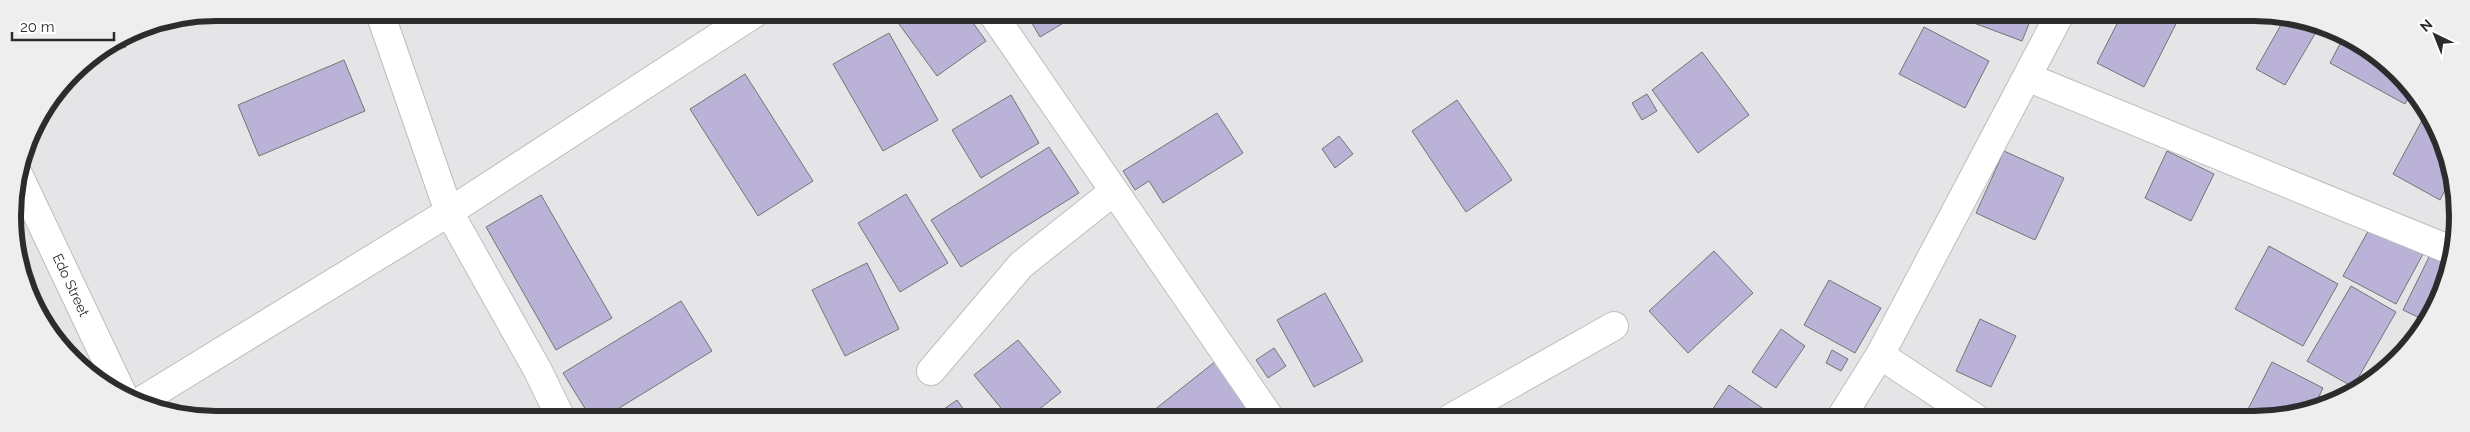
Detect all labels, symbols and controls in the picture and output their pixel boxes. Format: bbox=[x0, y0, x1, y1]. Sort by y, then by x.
scale bar bbox=[12, 10, 115, 42]
north arrow bbox=[2410, 10, 2460, 60]
text: N bbox=[2417, 16, 2435, 35]
text: 20 m bbox=[20, 18, 55, 36]
street label: Edo Street bbox=[49, 251, 93, 319]

